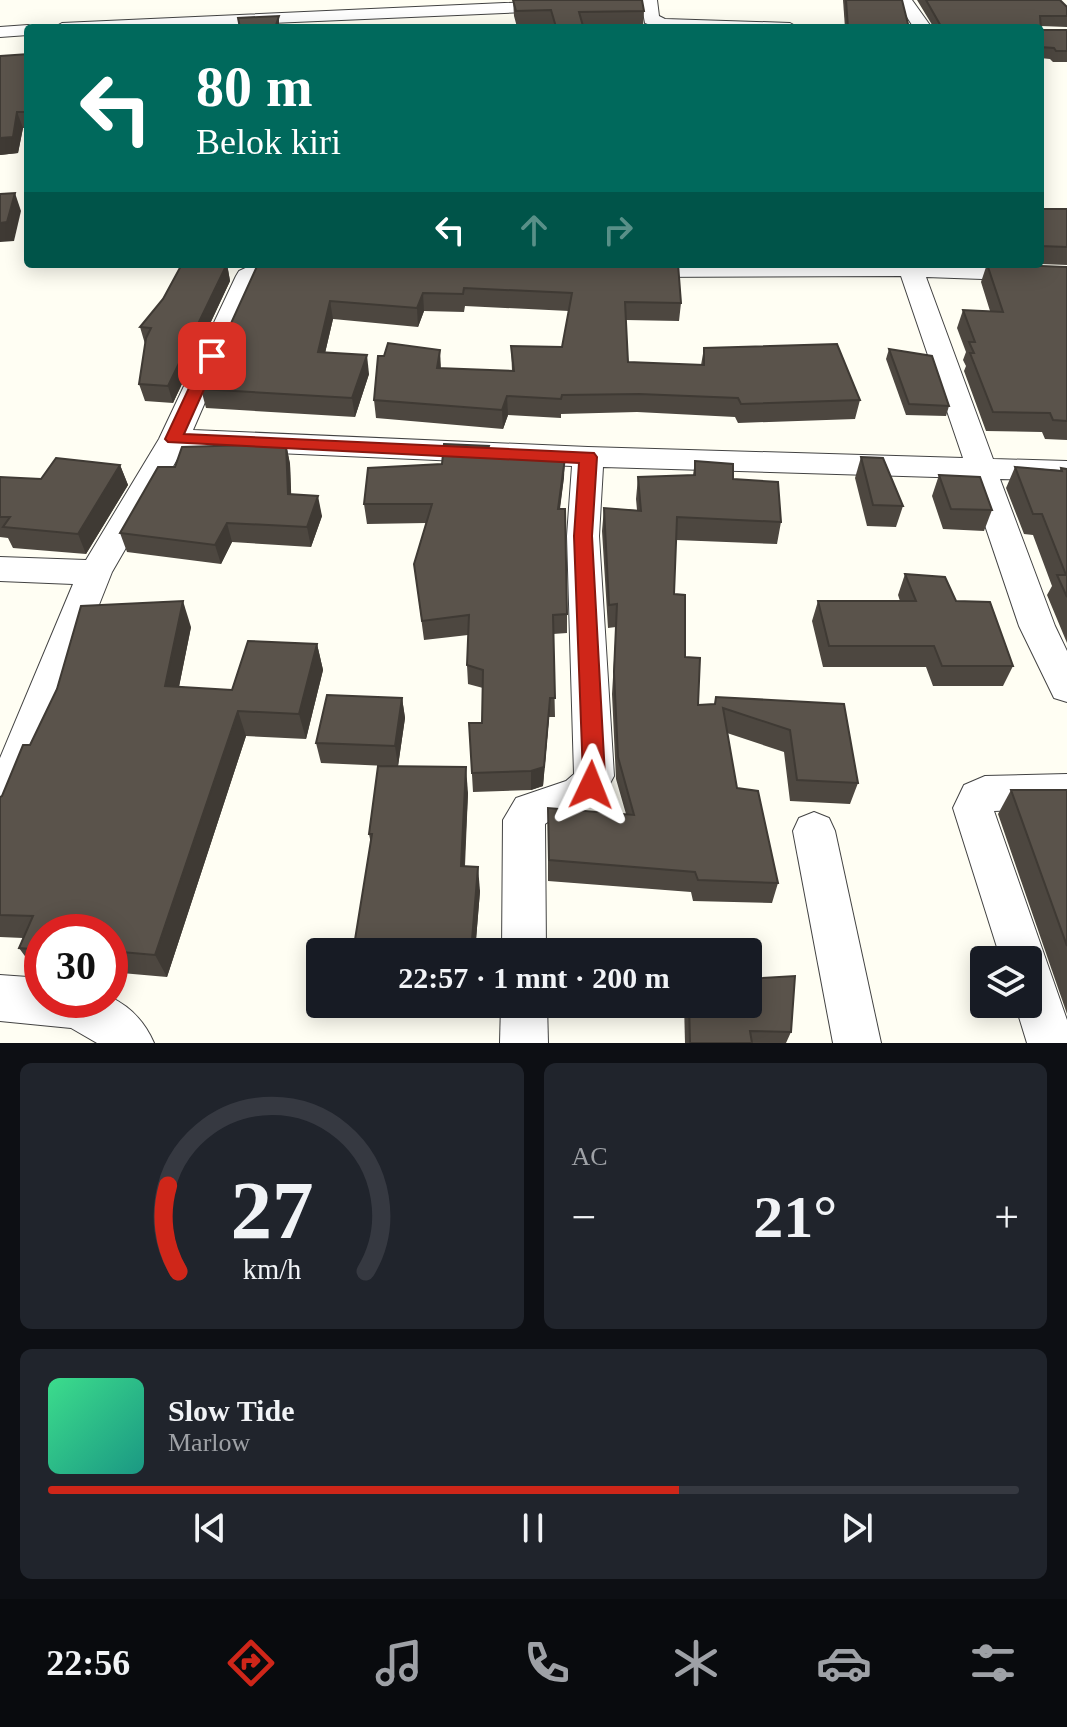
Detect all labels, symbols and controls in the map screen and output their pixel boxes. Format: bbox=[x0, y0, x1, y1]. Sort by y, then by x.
icon: left bbox=[64, 56, 168, 160]
text: 80 m bbox=[196, 56, 313, 118]
text: Belok kiri bbox=[196, 122, 341, 162]
icon: left bbox=[428, 208, 472, 252]
icon: ahead bbox=[512, 208, 556, 252]
icon: right bbox=[596, 208, 640, 252]
pin bbox=[178, 322, 246, 390]
icon: arrive bbox=[190, 334, 234, 378]
position arrow bbox=[549, 743, 633, 827]
speed limit sign: 30 bbox=[24, 914, 128, 1018]
map controls bbox=[970, 946, 1042, 1018]
button: layers bbox=[970, 946, 1042, 1018]
text: 22:57 · 1 mnt · 200 m bbox=[398, 961, 670, 994]
text: AC bbox=[572, 1142, 608, 1171]
text: 27 bbox=[230, 1164, 313, 1256]
text: 21° bbox=[753, 1184, 837, 1250]
text: − bbox=[572, 1193, 596, 1242]
text: + bbox=[994, 1193, 1019, 1242]
text: km/h bbox=[242, 1254, 301, 1285]
text: Slow Tide bbox=[168, 1394, 294, 1427]
text: Marlow bbox=[168, 1428, 250, 1457]
icon: previous bbox=[188, 1506, 232, 1550]
icon: pause bbox=[511, 1506, 555, 1550]
icon: next bbox=[835, 1506, 879, 1550]
icon: directions bbox=[223, 1635, 279, 1691]
icon: music bbox=[371, 1635, 427, 1691]
icon: phone bbox=[519, 1635, 575, 1691]
icon: climate bbox=[668, 1635, 724, 1691]
icon: car bbox=[816, 1635, 872, 1691]
icon: filters bbox=[965, 1635, 1021, 1691]
text: 22:56 bbox=[46, 1643, 130, 1683]

